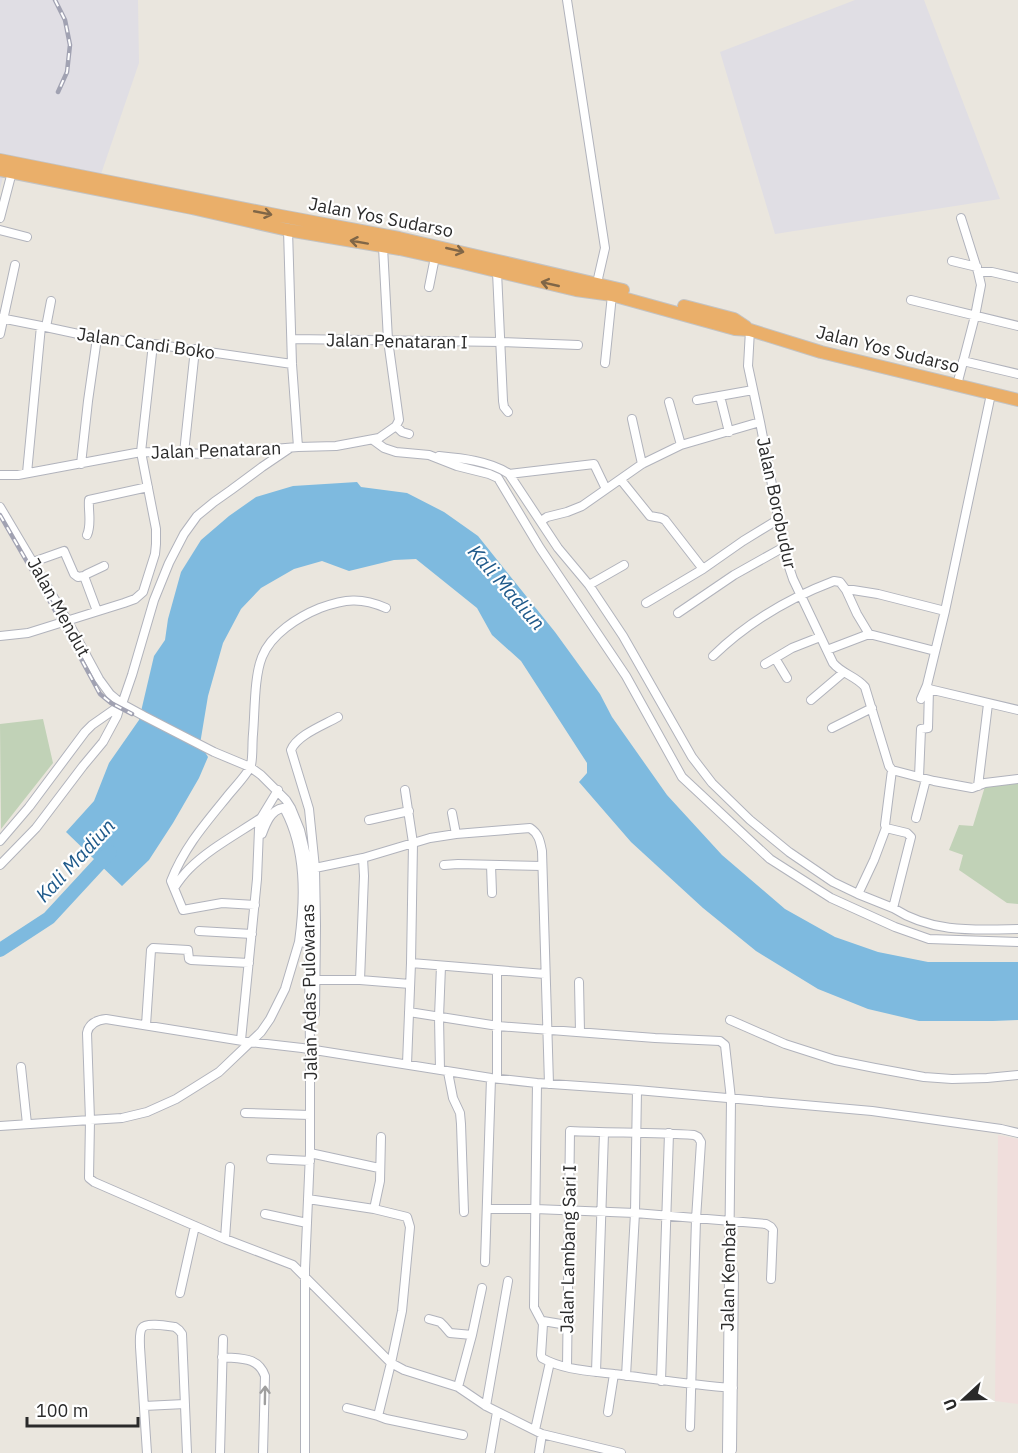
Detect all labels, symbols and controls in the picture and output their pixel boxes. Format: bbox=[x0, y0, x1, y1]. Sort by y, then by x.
street label: Jalan Yos Sudarso bbox=[307, 192, 455, 242]
one-way arrow bbox=[254, 207, 273, 219]
one-way arrow bbox=[350, 237, 370, 248]
one-way arrow bbox=[444, 245, 464, 256]
one-way arrow bbox=[540, 277, 559, 289]
street label: Jalan Yos Sudarso bbox=[814, 320, 962, 378]
street label: Jalan Candi Boko bbox=[76, 322, 216, 364]
street label: Jalan Penataran I bbox=[326, 328, 468, 354]
street label: Jalan Borobudur bbox=[752, 435, 802, 571]
street label: Jalan Penataran bbox=[150, 436, 282, 464]
water label: Kali Madiun bbox=[462, 538, 552, 636]
street label: Jalan Mendut bbox=[22, 554, 96, 660]
water label: Kali Madiun bbox=[29, 812, 121, 908]
street label: Jalan Adas Pulowaras bbox=[296, 904, 322, 1080]
street label: Jalan Lambang Sari I bbox=[555, 1164, 581, 1334]
street label: Jalan Kembar bbox=[716, 1220, 740, 1332]
north arrow bbox=[934, 1369, 994, 1429]
one-way arrow bbox=[259, 1385, 270, 1405]
scale bar bbox=[27, 1390, 138, 1428]
text: U bbox=[939, 1396, 961, 1414]
text: 100 m bbox=[36, 1399, 88, 1422]

